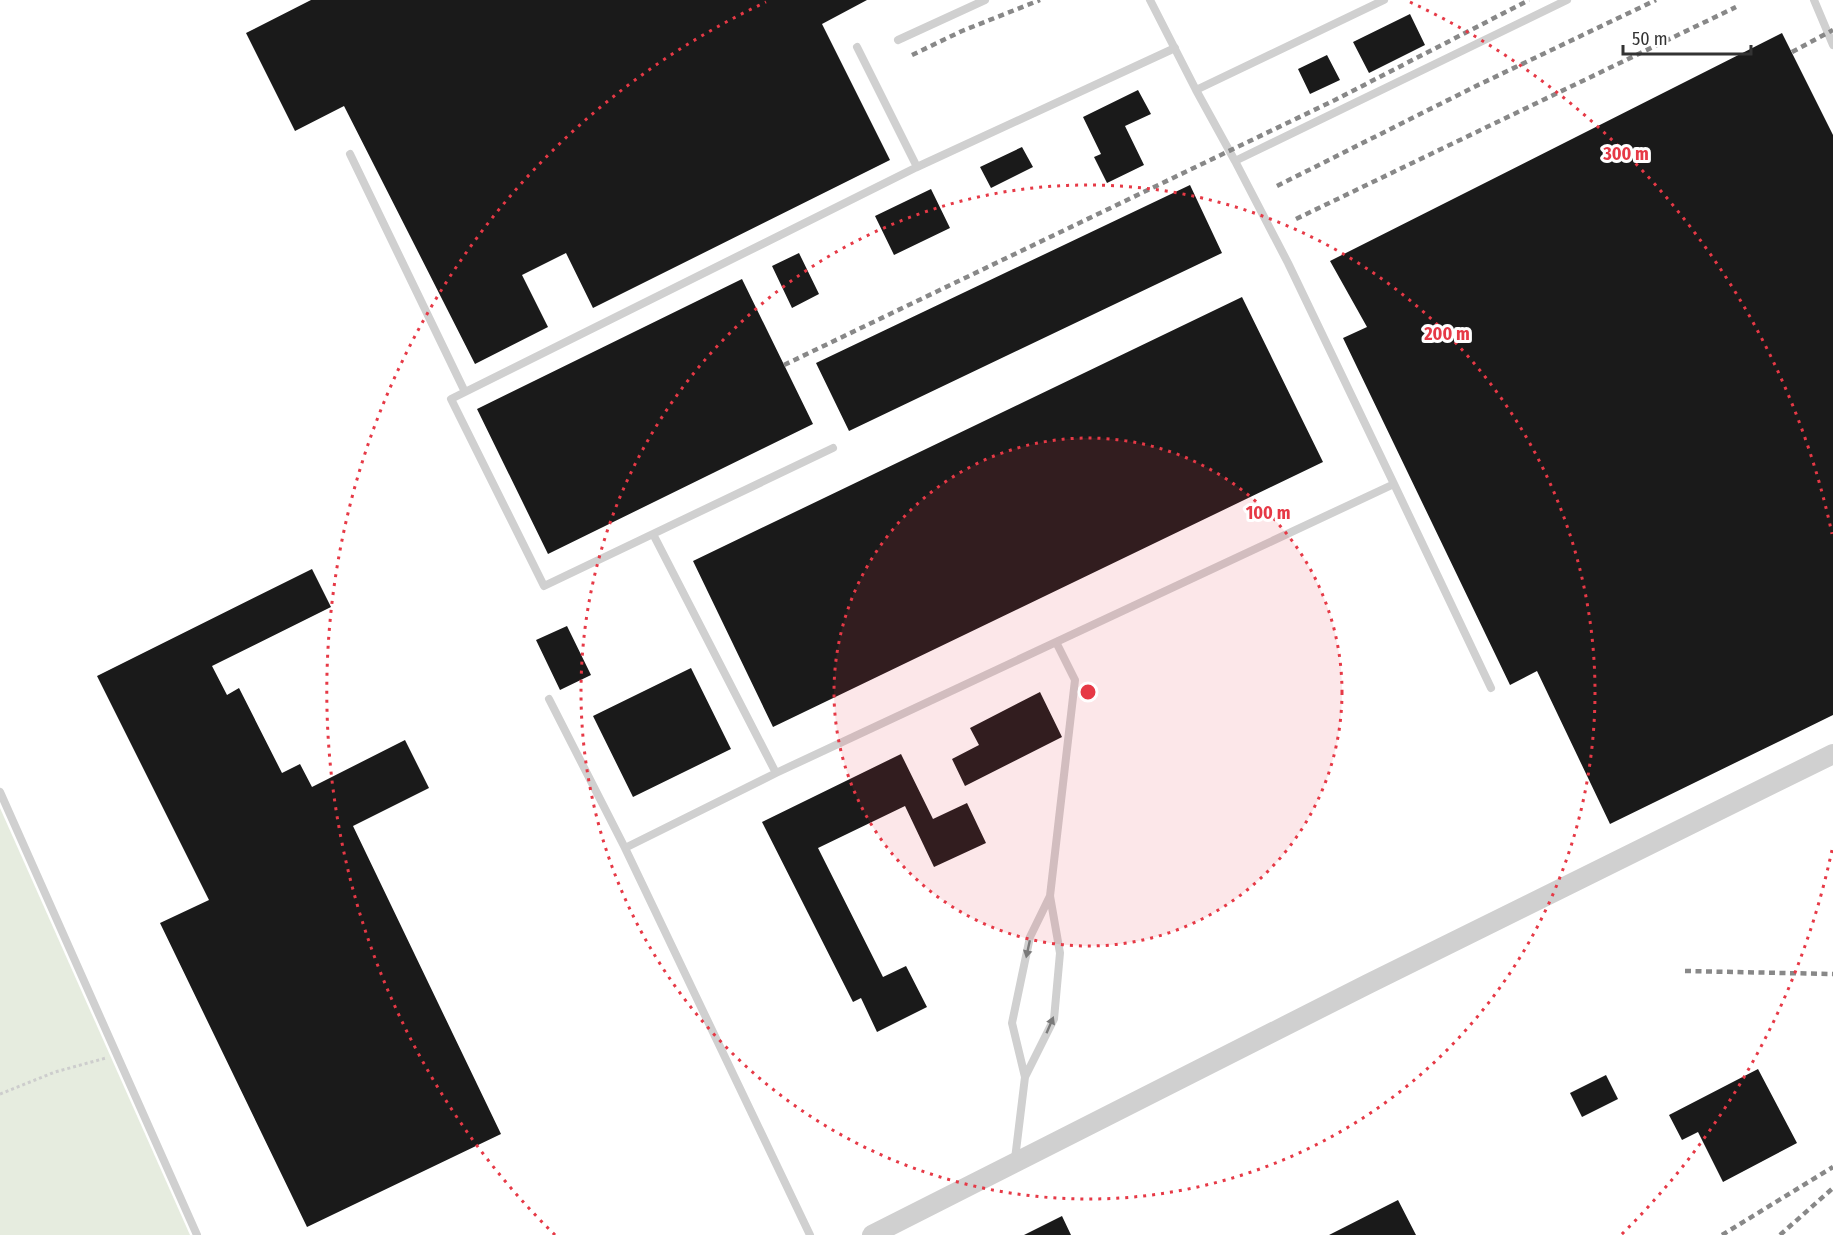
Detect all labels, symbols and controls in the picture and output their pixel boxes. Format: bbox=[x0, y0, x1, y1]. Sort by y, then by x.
scale bar bbox=[1623, 18, 1750, 56]
text: 50 m bbox=[1632, 28, 1668, 50]
text: 300 m bbox=[1602, 143, 1649, 165]
text: 200 m bbox=[1423, 323, 1470, 345]
text: 100 m bbox=[1246, 502, 1290, 524]
centre of rings bbox=[1078, 682, 1098, 702]
one-way arrow bbox=[1022, 940, 1032, 959]
one-way arrow bbox=[1045, 1015, 1055, 1033]

